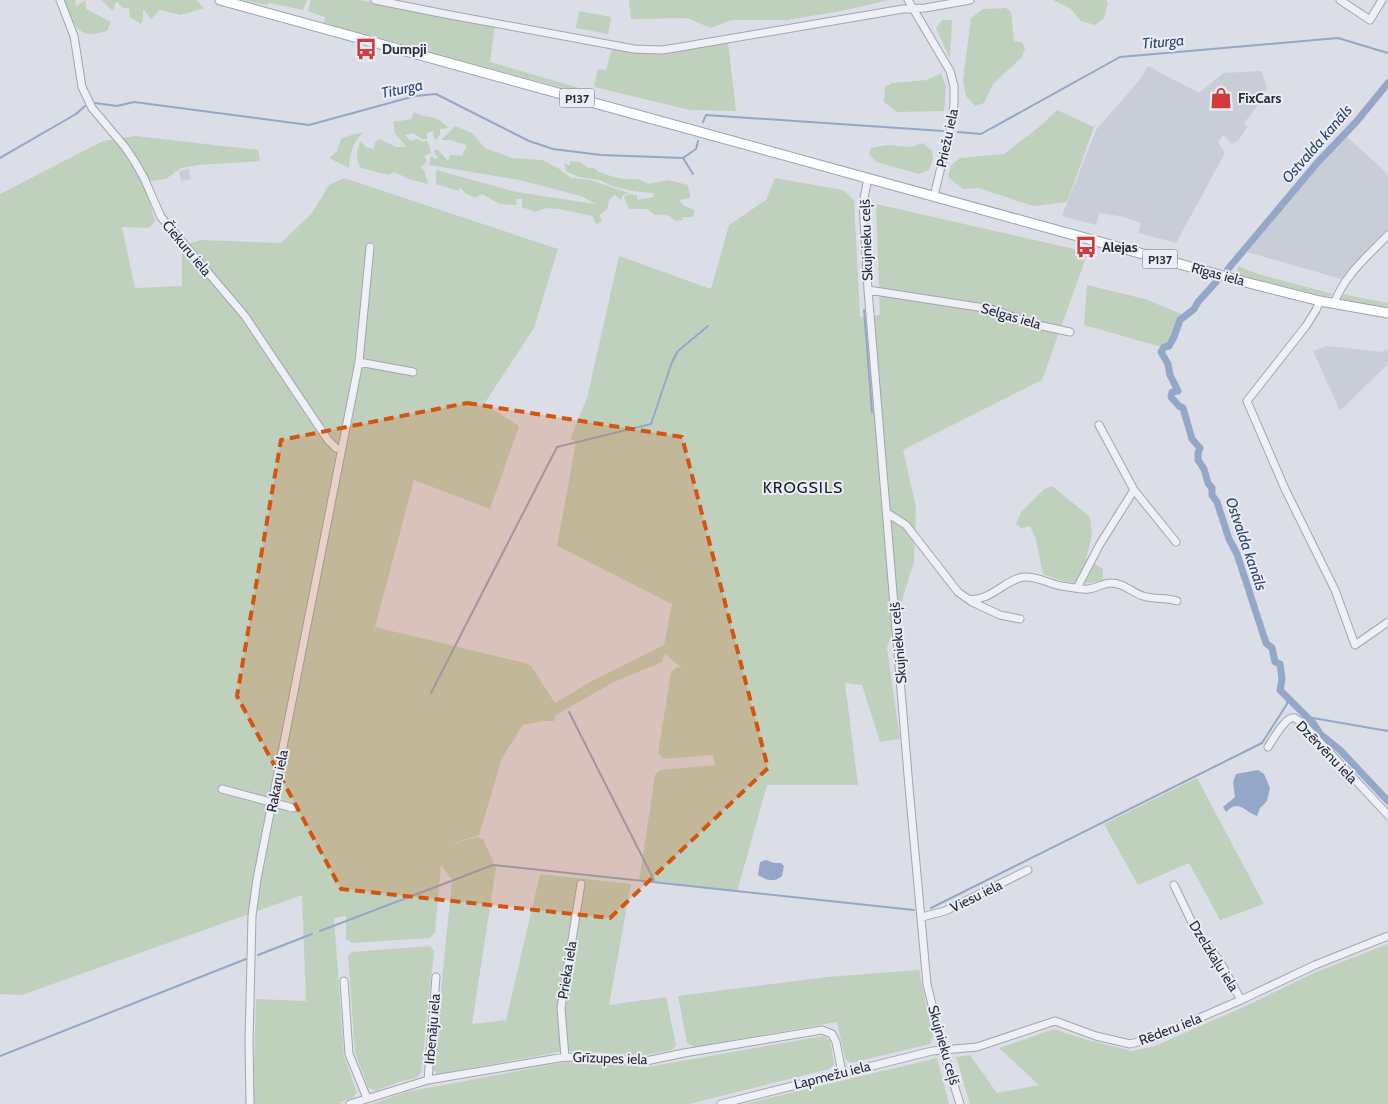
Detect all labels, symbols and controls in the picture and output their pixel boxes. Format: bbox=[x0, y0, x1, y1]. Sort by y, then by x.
water label: Titurga bbox=[1141, 31, 1185, 53]
bus stop icon: Dumpji bbox=[353, 36, 379, 62]
place label: Dumpji bbox=[382, 40, 427, 58]
water label: Titurga bbox=[379, 76, 425, 102]
shop icon: FixCars bbox=[1208, 85, 1234, 111]
road number: P137 bbox=[560, 89, 594, 108]
place label: FixCars bbox=[1238, 89, 1281, 107]
water label: Ostvalda kanāls bbox=[1278, 101, 1356, 187]
street label: Priežu iela bbox=[932, 107, 962, 169]
street label: Skujnieku ceļš bbox=[856, 199, 876, 281]
street label: Čiekuru iela bbox=[158, 216, 216, 280]
bus stop icon: Alejas bbox=[1073, 234, 1099, 260]
place label: Alejas bbox=[1102, 238, 1138, 256]
road number: P137 bbox=[1142, 250, 1178, 268]
street label: Rīgas iela bbox=[1189, 258, 1247, 290]
street label: Selgas iela bbox=[979, 299, 1043, 333]
district label: KROGSILS bbox=[763, 478, 843, 497]
water label: Ostvalda kanāls bbox=[1222, 495, 1270, 593]
street label: Skujnieku ceļš bbox=[885, 601, 911, 685]
street label: Dzērvēnu iela bbox=[1292, 717, 1362, 788]
street label: Rakaru iela bbox=[262, 748, 292, 814]
street label: Viesu iela bbox=[947, 876, 1005, 916]
street label: Dzelzkaļu iela bbox=[1185, 917, 1243, 995]
street label: Prieka iela bbox=[554, 939, 581, 1000]
street label: Irbenāju iela bbox=[420, 993, 444, 1065]
street label: Skujnieku ceļš bbox=[924, 1003, 964, 1087]
street label: Rēderu iela bbox=[1136, 1009, 1204, 1049]
street label: Grīzupes iela bbox=[572, 1048, 648, 1068]
street label: Lapmežu iela bbox=[792, 1057, 872, 1093]

